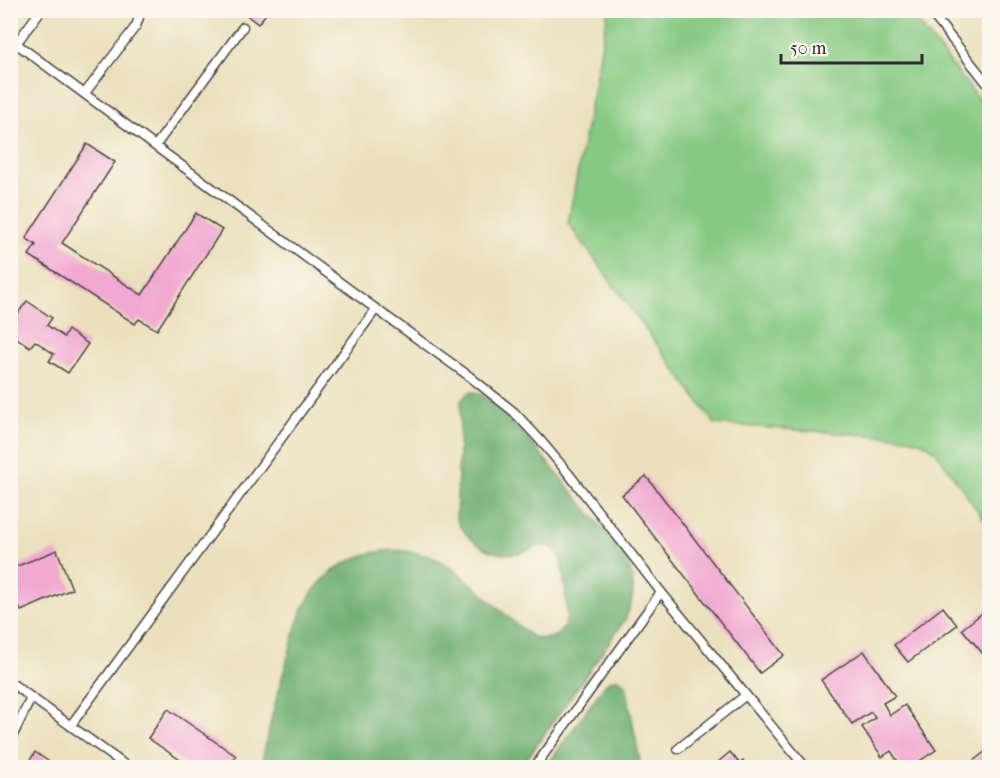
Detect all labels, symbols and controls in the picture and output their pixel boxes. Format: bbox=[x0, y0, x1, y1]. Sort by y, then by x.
scale bar bbox=[781, 27, 922, 65]
text: 50 m bbox=[790, 38, 827, 59]

